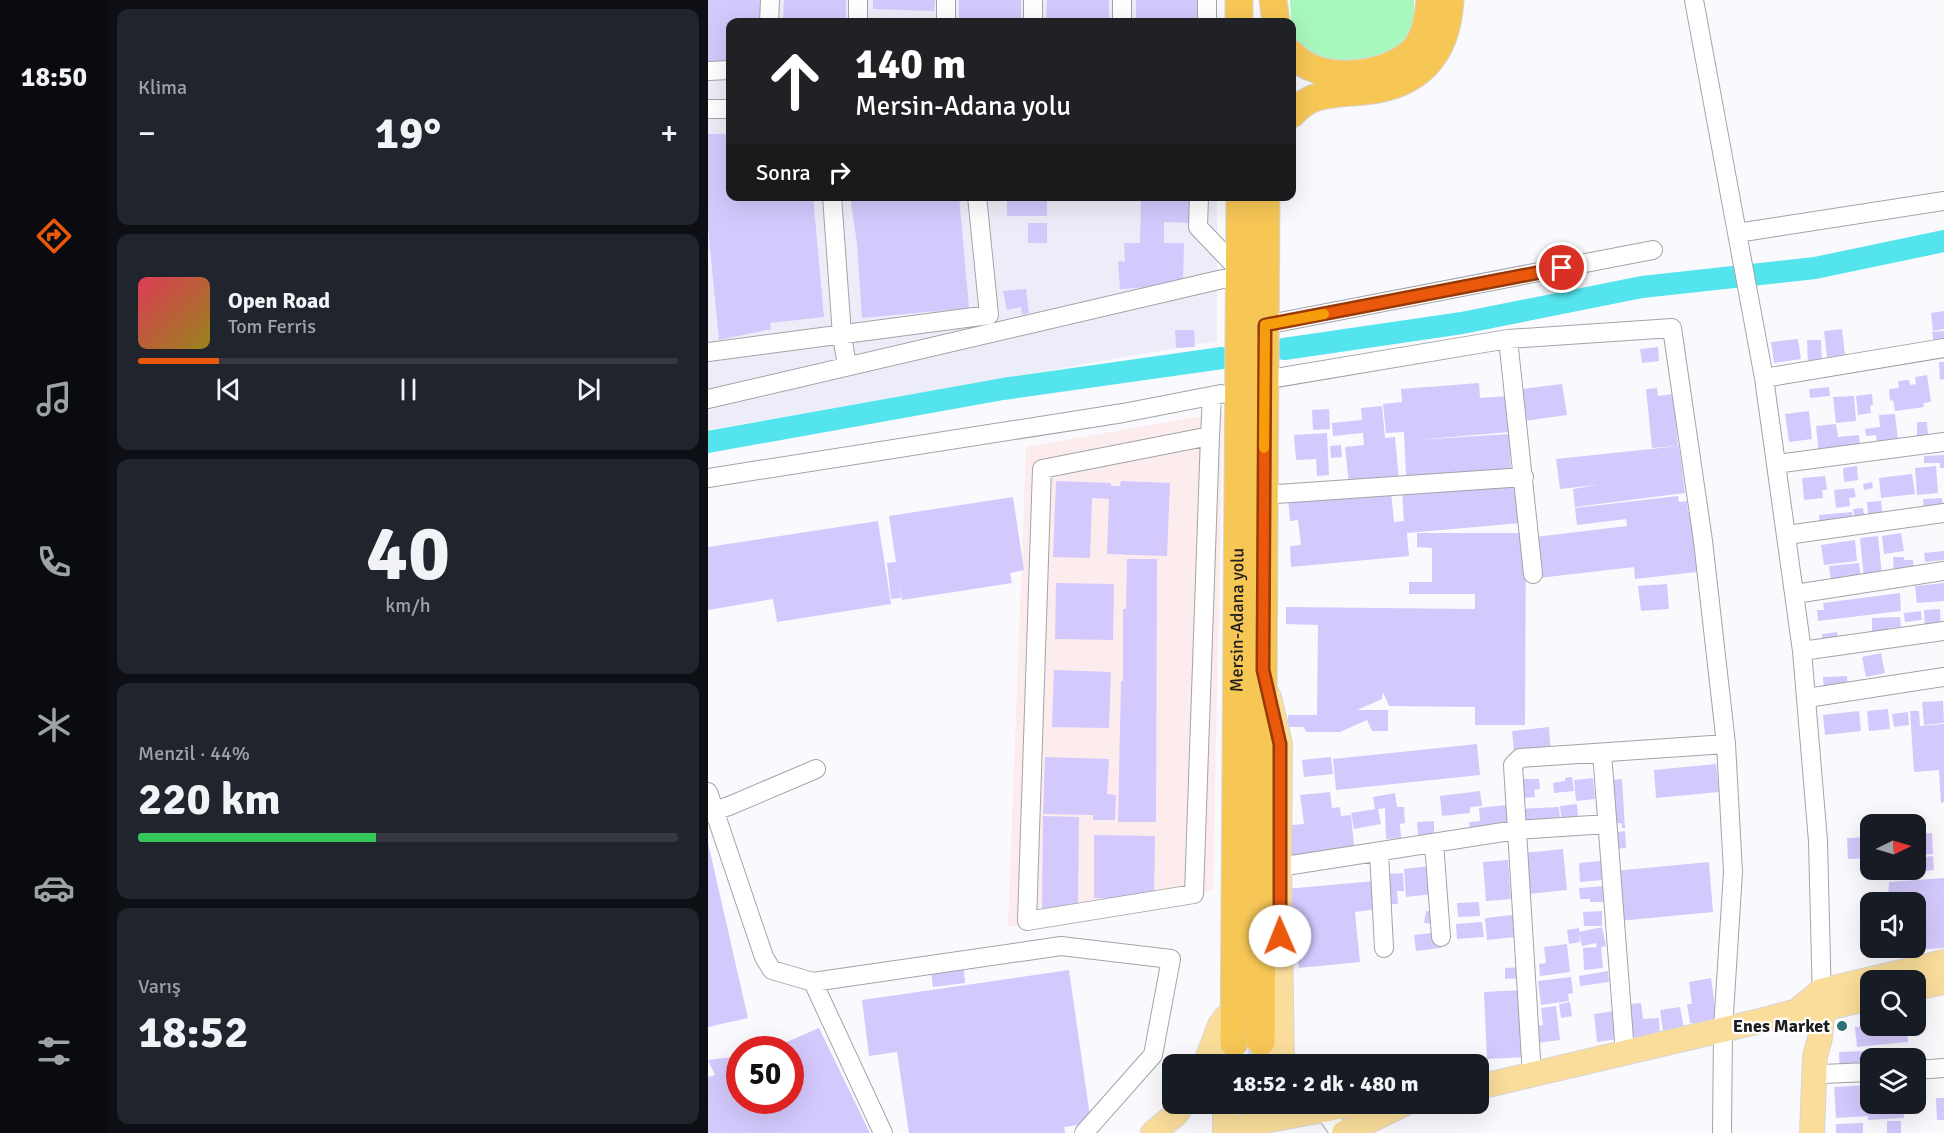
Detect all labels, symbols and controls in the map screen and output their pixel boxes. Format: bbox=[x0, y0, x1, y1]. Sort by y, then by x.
text: 140 m bbox=[855, 39, 966, 90]
icon: ahead bbox=[756, 42, 834, 120]
text: 18:50 bbox=[21, 61, 87, 94]
text: Klima bbox=[138, 75, 187, 100]
text: Mersin-Adana yolu bbox=[855, 90, 1071, 123]
text: 19° bbox=[375, 106, 441, 161]
text: − bbox=[138, 113, 156, 154]
text: + bbox=[660, 113, 678, 154]
icon: right bbox=[823, 156, 856, 189]
text: Sonra bbox=[756, 159, 811, 186]
icon: directions bbox=[33, 215, 75, 257]
pin bbox=[1536, 242, 1587, 293]
icon: arrive bbox=[1545, 251, 1578, 284]
text: Open Road bbox=[228, 287, 330, 314]
text: Tom Ferris bbox=[228, 314, 316, 339]
icon: previous bbox=[212, 373, 245, 406]
icon: pause bbox=[392, 373, 425, 406]
icon: next bbox=[572, 373, 605, 406]
icon: music bbox=[33, 378, 75, 420]
text: 40 bbox=[366, 506, 450, 602]
icon: phone bbox=[33, 541, 75, 583]
street label: Mersin-Adana yolu bbox=[1225, 548, 1249, 692]
text: km/h bbox=[385, 593, 431, 618]
icon: climate bbox=[33, 704, 75, 746]
text: Menzil · 44% bbox=[138, 741, 250, 766]
text: 220 km bbox=[138, 772, 281, 827]
north arrow bbox=[1860, 814, 1926, 880]
map controls bbox=[1860, 814, 1926, 1114]
icon: car bbox=[33, 867, 75, 909]
button: sound bbox=[1860, 892, 1926, 958]
position arrow bbox=[1248, 904, 1312, 968]
button: search bbox=[1860, 970, 1926, 1036]
text: Varış bbox=[138, 974, 181, 999]
text: 18:52 bbox=[138, 1005, 248, 1060]
place label: Enes Market bbox=[1733, 1015, 1830, 1037]
marker: Enes Market bbox=[1835, 1019, 1849, 1033]
icon: filters bbox=[33, 1030, 75, 1072]
speed limit sign: 50 bbox=[726, 1036, 804, 1114]
button: layers bbox=[1860, 1048, 1926, 1114]
text: 18:52 · 2 dk · 480 m bbox=[1232, 1070, 1419, 1097]

